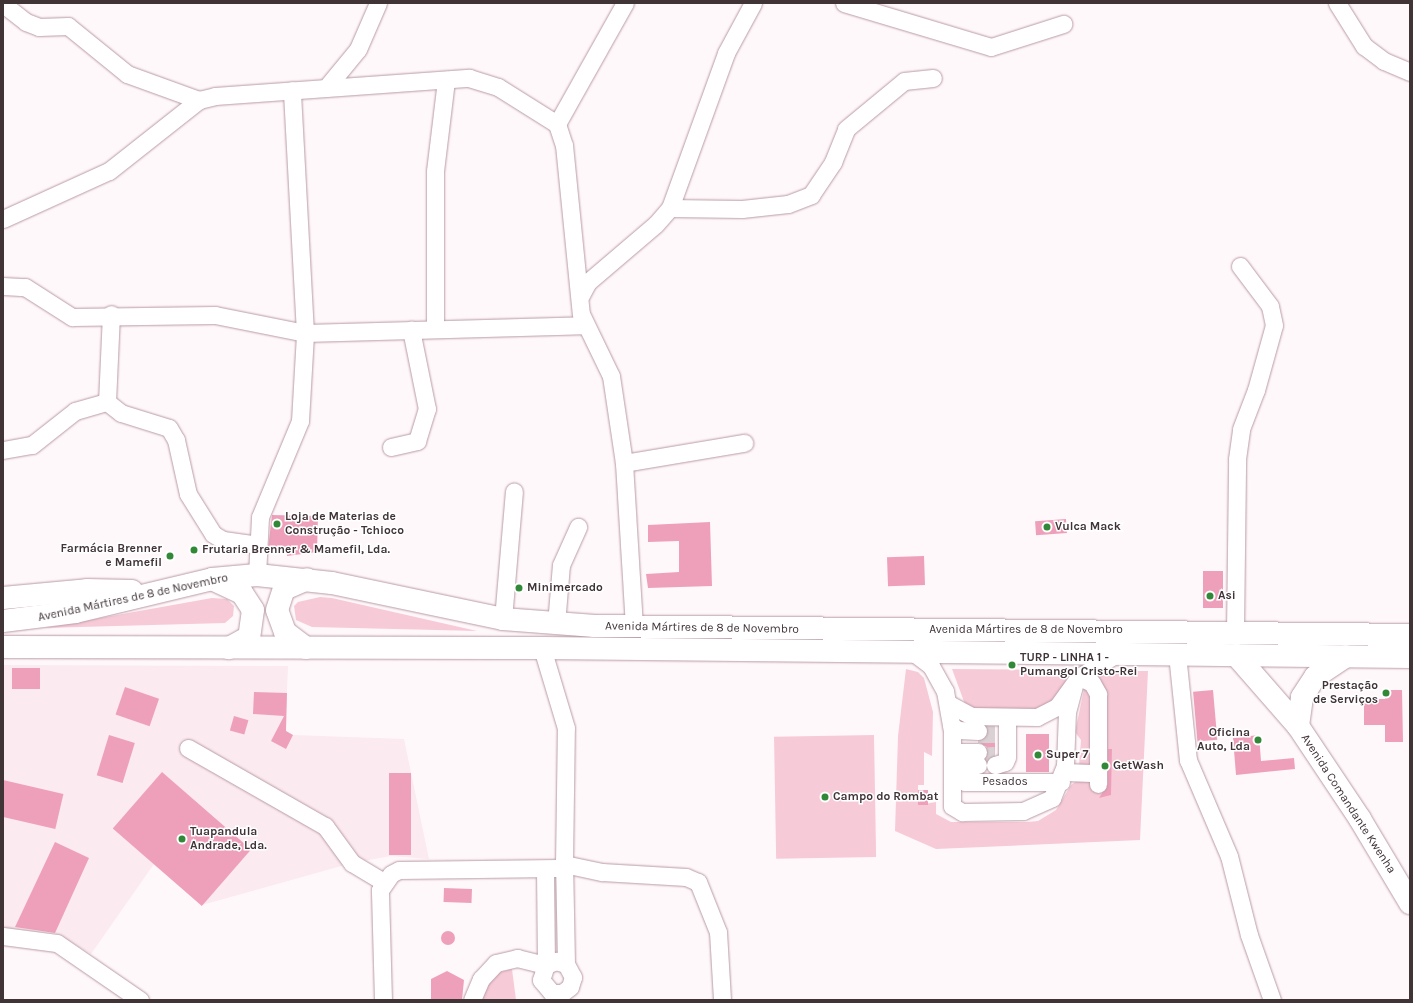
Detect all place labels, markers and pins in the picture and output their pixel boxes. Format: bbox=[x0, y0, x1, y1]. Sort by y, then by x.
place label: Loja de Materias de Construção - Tchioco bbox=[285, 510, 404, 538]
marker: Loja de Materias de Construção - Tchioco bbox=[272, 519, 282, 529]
place label: Vulca Mack bbox=[1055, 520, 1121, 534]
marker: Vulca Mack bbox=[1042, 522, 1052, 532]
place label: Farmácia Brenner e Mamefil bbox=[60, 542, 162, 570]
place label: Frutaria Brenner & Mamefil, Lda. bbox=[202, 543, 390, 557]
marker: Frutaria Brenner & Mamefil, Lda. bbox=[189, 545, 199, 555]
marker: Farmácia Brenner e Mamefil bbox=[165, 551, 175, 561]
place label: Minimercado bbox=[527, 581, 603, 595]
marker: Minimercado bbox=[514, 583, 524, 593]
place label: Asi bbox=[1218, 589, 1236, 603]
marker: Asi bbox=[1205, 591, 1215, 601]
place label: TURP - LINHA 1 - Pumangol Cristo-Rei bbox=[1020, 651, 1137, 679]
marker: TURP - LINHA 1 - Pumangol Cristo-Rei bbox=[1007, 660, 1017, 670]
place label: Prestação de Serviços bbox=[1313, 679, 1378, 707]
marker: Prestação de Serviços bbox=[1381, 688, 1391, 698]
place label: Oficina Auto, Lda bbox=[1197, 726, 1250, 754]
marker: Oficina Auto, Lda bbox=[1253, 735, 1263, 745]
place label: Super 7 bbox=[1046, 748, 1089, 762]
marker: Super 7 bbox=[1033, 750, 1043, 760]
place label: GetWash bbox=[1113, 759, 1164, 773]
marker: GetWash bbox=[1100, 761, 1110, 771]
place label: Campo do Rombat bbox=[833, 790, 938, 804]
marker: Campo do Rombat bbox=[820, 792, 830, 802]
place label: Tuapandula Andrade, Lda. bbox=[190, 825, 267, 853]
marker: Tuapandula Andrade, Lda. bbox=[177, 834, 187, 844]

